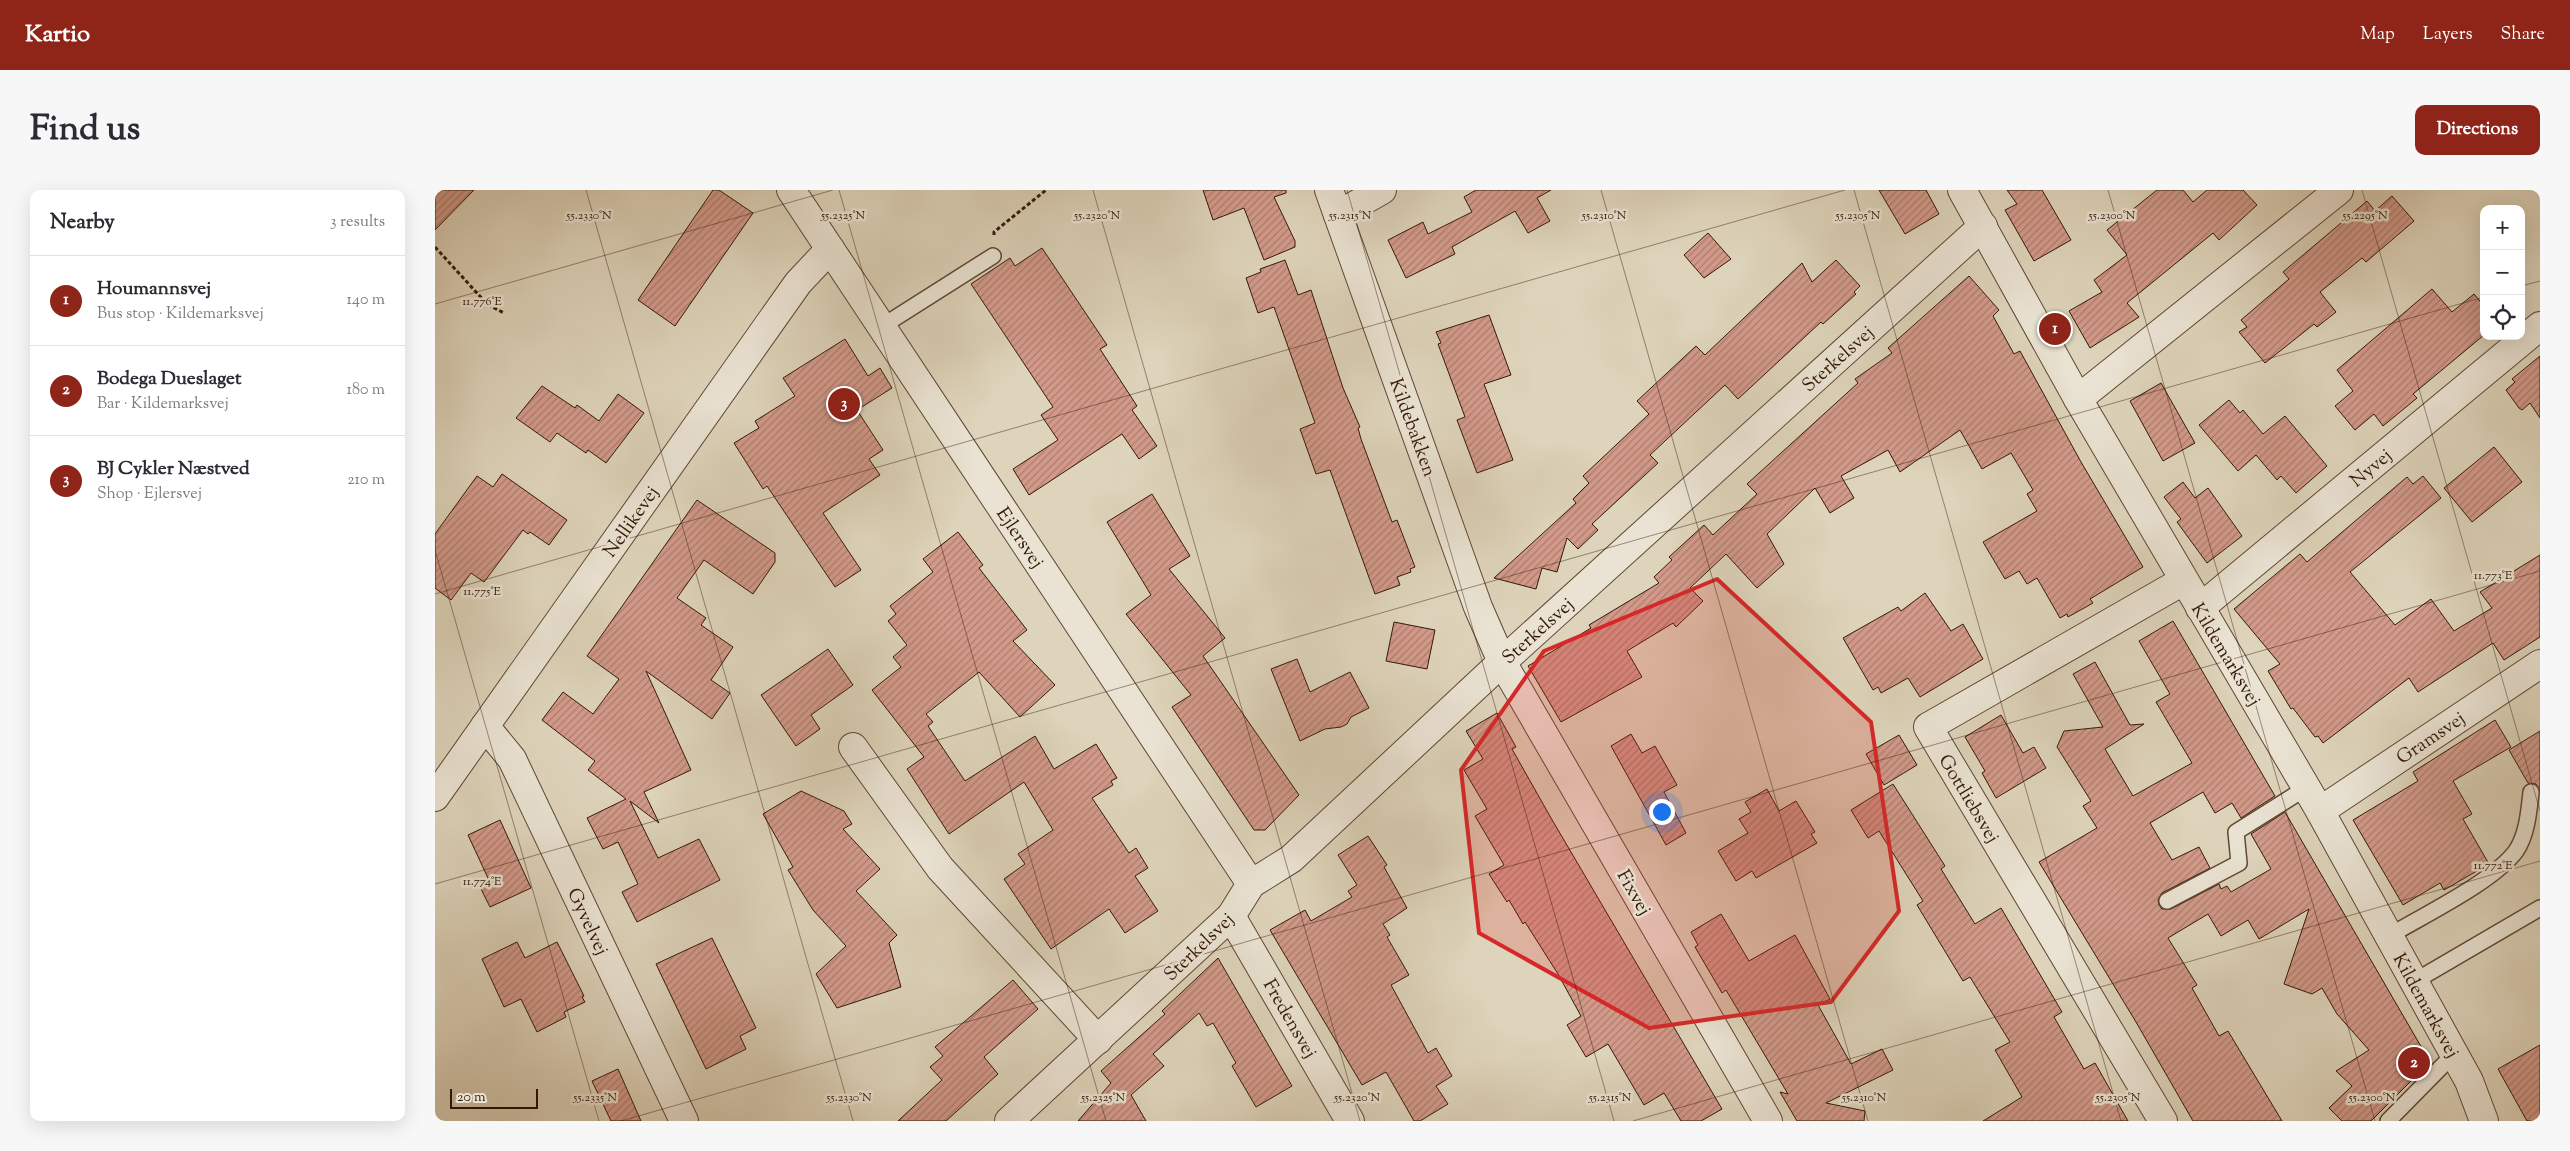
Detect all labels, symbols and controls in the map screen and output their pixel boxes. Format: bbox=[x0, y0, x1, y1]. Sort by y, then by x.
text: Kartio bbox=[25, 18, 90, 52]
text: Map bbox=[2360, 22, 2395, 48]
text: Layers bbox=[2423, 22, 2473, 48]
text: Share bbox=[2501, 22, 2545, 48]
text: Find us bbox=[30, 105, 140, 156]
button: Directions bbox=[2415, 105, 2540, 155]
map controls bbox=[2480, 205, 2525, 340]
button: + bbox=[2480, 205, 2525, 250]
text: 55.2330°N bbox=[565, 207, 612, 225]
text: 55.2325°N bbox=[820, 207, 866, 225]
text: 55.2320°N bbox=[1073, 207, 1121, 225]
text: 55.2315°N bbox=[1328, 207, 1372, 225]
text: 55.2310°N bbox=[1581, 207, 1627, 225]
text: 55.2305°N bbox=[1835, 207, 1881, 225]
text: 55.2300°N bbox=[2088, 207, 2136, 225]
text: 55.2295°N bbox=[2341, 207, 2388, 225]
text: Nearby bbox=[50, 208, 115, 238]
text: 3 results bbox=[330, 211, 385, 234]
button: − bbox=[2480, 250, 2525, 295]
text: Houmannsvej bbox=[97, 276, 211, 303]
text: 1 bbox=[63, 289, 69, 312]
text: 140 m bbox=[347, 289, 385, 312]
text: 11.776°E bbox=[462, 293, 503, 311]
button: locate bbox=[2480, 295, 2525, 340]
text: Bus stop · Kildemarksvej bbox=[97, 303, 264, 326]
pin: 1 bbox=[2039, 310, 2071, 348]
street label: Sterkelsvej bbox=[1797, 320, 1881, 400]
text: Bodega Dueslaget bbox=[97, 366, 241, 393]
street label: Kildebakken bbox=[1381, 375, 1442, 481]
text: 2 bbox=[62, 379, 70, 402]
text: 180 m bbox=[346, 379, 385, 402]
pin: 3 bbox=[828, 385, 860, 423]
text: Bar · Kildemarksvej bbox=[97, 393, 229, 416]
street label: Nyvej bbox=[2345, 443, 2399, 495]
text: BJ Cykler Næstved bbox=[97, 456, 250, 483]
text: 3 bbox=[63, 469, 69, 492]
text: 210 m bbox=[347, 469, 385, 492]
street label: Nellikevej bbox=[598, 481, 667, 564]
text: Shop · Ejlersvej bbox=[97, 483, 202, 506]
street label: Ejlersvej bbox=[989, 502, 1049, 574]
text: 11.773°E bbox=[2474, 567, 2513, 585]
text: 11.775°E bbox=[463, 583, 502, 601]
street label: Sterkelsvej bbox=[1497, 592, 1581, 672]
street label: Kildemarksvej bbox=[2183, 599, 2266, 712]
street label: Gramsvej bbox=[2392, 706, 2471, 772]
street label: Gottliebsvej bbox=[1931, 750, 2005, 849]
your location bbox=[1649, 799, 1675, 825]
text: 11.772°E bbox=[2474, 857, 2513, 875]
street label: Fixvej bbox=[1609, 865, 1657, 921]
text: 11.774°E bbox=[463, 873, 502, 891]
street label: Gyvelvej bbox=[559, 884, 614, 960]
street label: Sterkelsvej bbox=[1158, 907, 1241, 988]
street label: Kildemarksvej bbox=[2385, 949, 2465, 1064]
street label: Fredensvej bbox=[1255, 975, 1322, 1064]
pin: 2 bbox=[2398, 1044, 2430, 1082]
scale bar bbox=[450, 1086, 537, 1109]
text: 20 m bbox=[457, 1088, 486, 1108]
text: 55.2335°N bbox=[572, 1089, 617, 1107]
text: 55.2330°N bbox=[825, 1089, 872, 1107]
text: 55.2325°N bbox=[1080, 1089, 1126, 1107]
text: 55.2320°N bbox=[1333, 1089, 1381, 1107]
text: 55.2315°N bbox=[1588, 1089, 1632, 1107]
text: 55.2310°N bbox=[1841, 1089, 1887, 1107]
text: 55.2305°N bbox=[2095, 1089, 2141, 1107]
text: 55.2300°N bbox=[2348, 1089, 2396, 1107]

